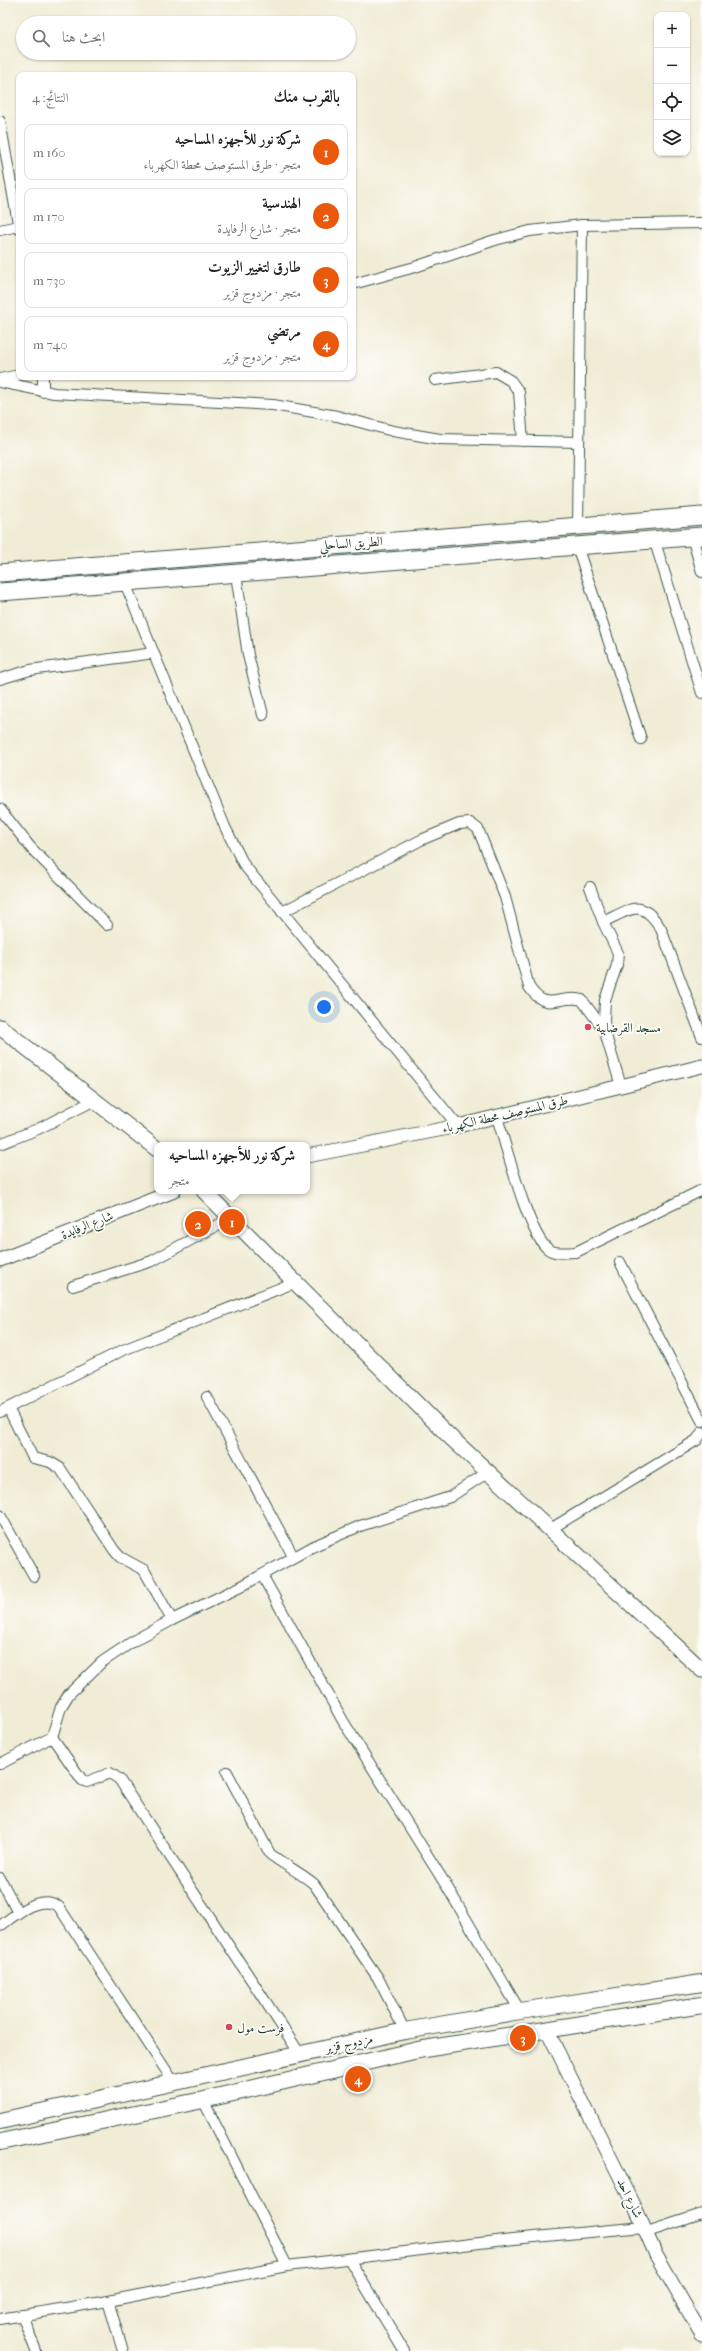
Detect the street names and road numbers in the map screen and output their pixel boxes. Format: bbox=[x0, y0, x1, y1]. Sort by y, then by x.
street label: الطريق الساحلي bbox=[319, 533, 384, 559]
street label: طرق المستوصف محطة الكهرباء bbox=[441, 1092, 570, 1137]
street label: شارع الرفايدة bbox=[59, 1208, 117, 1246]
street label: مزدوج قزير bbox=[322, 2031, 375, 2060]
street label: شارع احد bbox=[610, 2176, 646, 2222]

